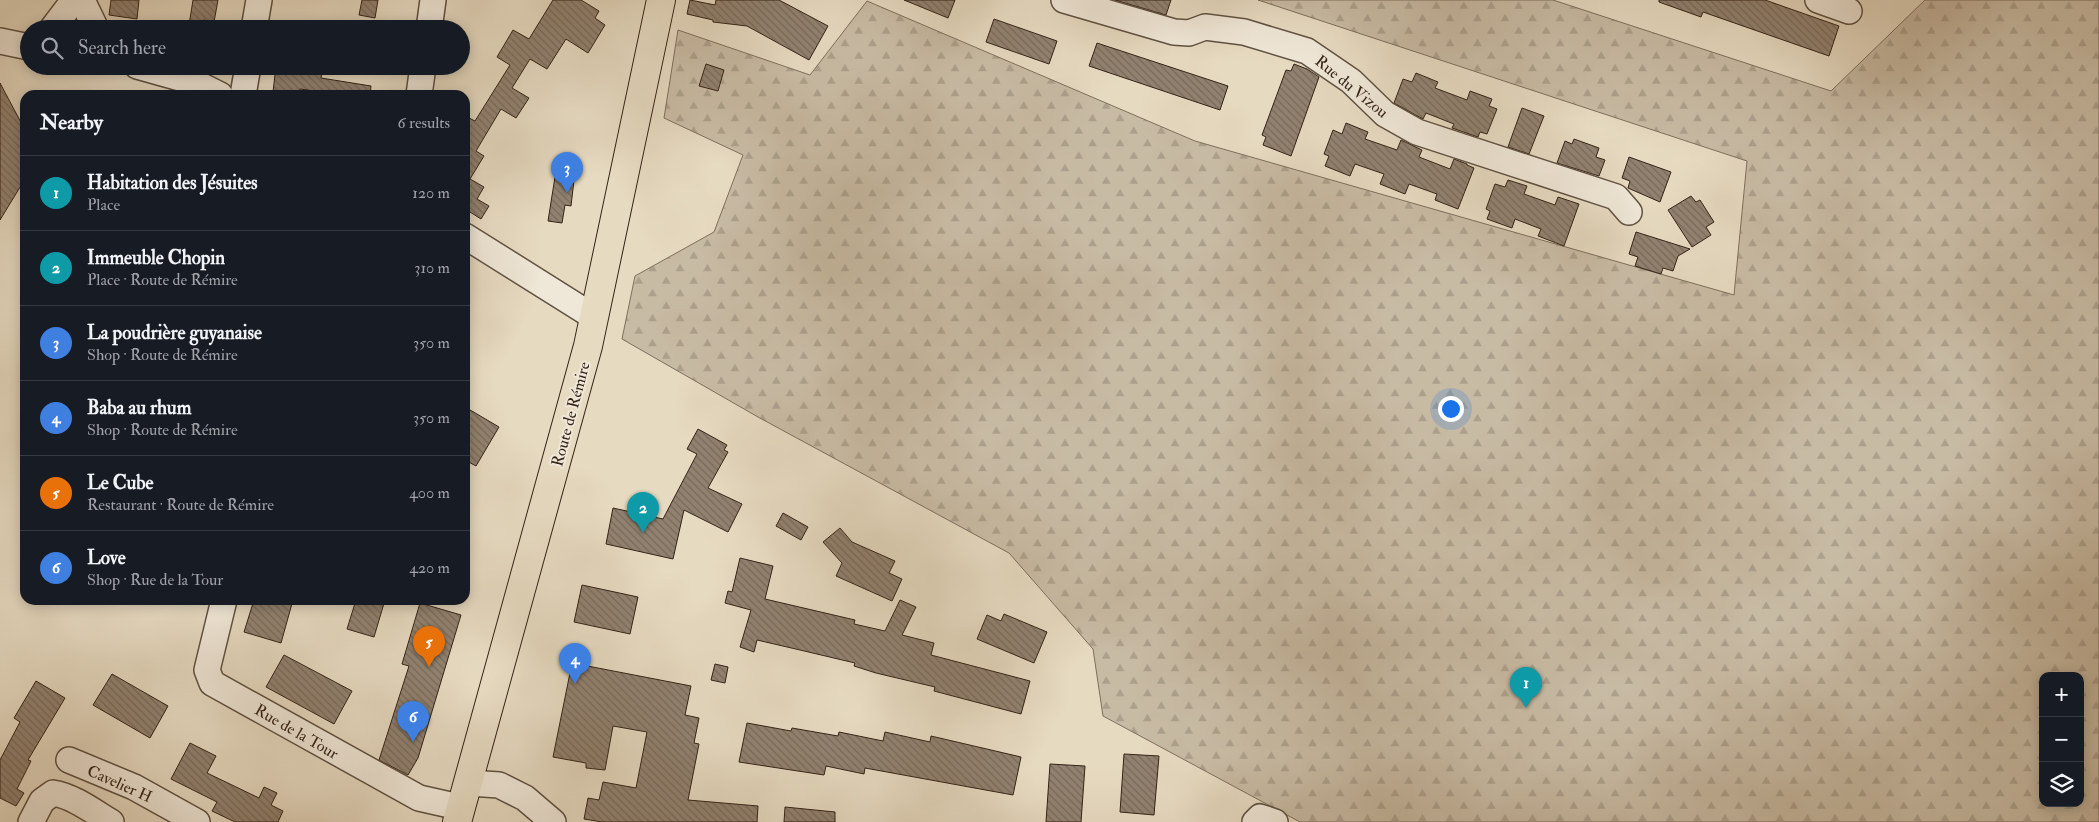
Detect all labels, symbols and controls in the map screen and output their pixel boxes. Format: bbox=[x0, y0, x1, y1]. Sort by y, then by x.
search box bbox=[20, 20, 470, 75]
icon: search bbox=[38, 34, 66, 62]
text: Search here bbox=[78, 36, 166, 60]
street label: Rue du Vizou bbox=[1311, 51, 1392, 122]
text: Nearby bbox=[40, 109, 103, 136]
text: 6 results bbox=[398, 113, 450, 133]
pin: 3 bbox=[551, 152, 583, 193]
text: Habitation des Jésuites bbox=[87, 171, 258, 195]
text: 1 bbox=[53, 183, 59, 203]
text: 120 m bbox=[412, 183, 450, 203]
text: Place bbox=[87, 195, 120, 215]
text: Immeuble Chopin bbox=[87, 246, 225, 270]
text: 2 bbox=[52, 258, 60, 278]
text: 310 m bbox=[414, 258, 450, 278]
text: Place · Route de Rémire bbox=[87, 270, 238, 290]
text: La poudrière guyanaise bbox=[87, 321, 262, 345]
text: 3 bbox=[53, 333, 59, 353]
text: 350 m bbox=[413, 333, 450, 353]
text: Shop · Route de Rémire bbox=[87, 345, 238, 365]
street label: Route de Rémire bbox=[547, 359, 595, 469]
text: Baba au rhum bbox=[87, 396, 191, 420]
your location bbox=[1438, 396, 1464, 422]
text: 4 bbox=[52, 408, 60, 428]
text: 350 m bbox=[413, 408, 450, 428]
text: Shop · Route de Rémire bbox=[87, 420, 238, 440]
text: Le Cube bbox=[87, 471, 154, 495]
text: 5 bbox=[52, 483, 60, 503]
text: 400 m bbox=[409, 483, 450, 503]
pin: 2 bbox=[627, 492, 659, 533]
text: Restaurant · Route de Rémire bbox=[87, 495, 274, 515]
text: Love bbox=[87, 546, 126, 570]
text: 6 bbox=[52, 558, 60, 578]
text: 420 m bbox=[409, 558, 450, 578]
text: Shop · Rue de la Tour bbox=[87, 570, 223, 590]
pin: 5 bbox=[413, 626, 445, 667]
pin: 4 bbox=[559, 643, 591, 684]
pin: 1 bbox=[1510, 667, 1542, 708]
map controls bbox=[2039, 672, 2084, 807]
button: + bbox=[2039, 672, 2084, 717]
street label: Rue de la Tour bbox=[251, 700, 342, 764]
pin: 6 bbox=[397, 701, 429, 742]
button: − bbox=[2039, 717, 2084, 762]
street label: Cavelier H bbox=[84, 761, 155, 807]
button: layers bbox=[2039, 762, 2084, 807]

